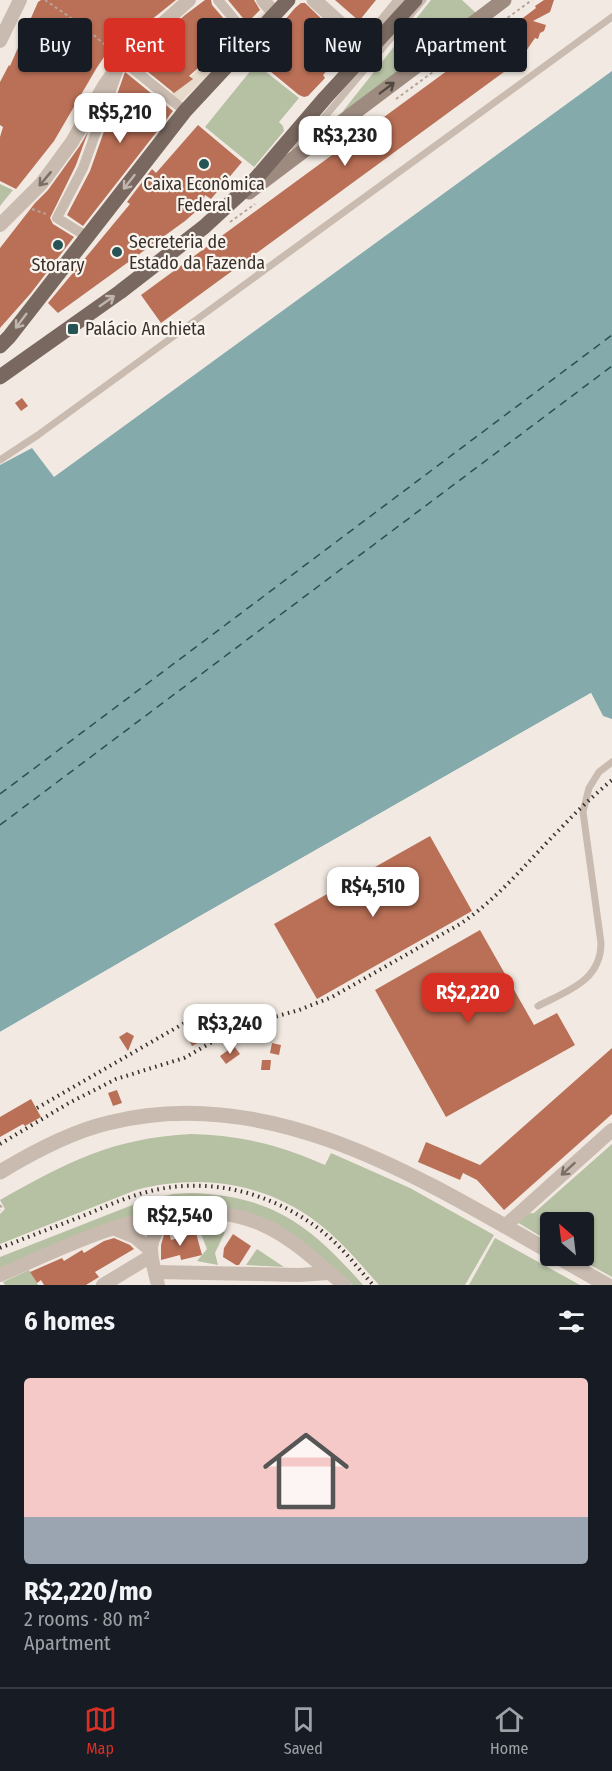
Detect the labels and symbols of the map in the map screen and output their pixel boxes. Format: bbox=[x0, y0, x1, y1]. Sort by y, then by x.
one-way arrow bbox=[378, 81, 394, 94]
pin: R$5,210 bbox=[65, 93, 175, 144]
pin: R$3,230 bbox=[290, 116, 400, 167]
marker: Caixa Econômica Federal bbox=[197, 157, 211, 171]
one-way arrow bbox=[38, 171, 51, 187]
place label: Caixa Econômica Federal bbox=[143, 173, 265, 216]
one-way arrow bbox=[122, 174, 135, 190]
place label: Secreteria de Estado da Fazenda bbox=[129, 231, 265, 274]
marker: Storary bbox=[51, 238, 65, 252]
marker: Secreteria de Estado da Fazenda bbox=[110, 245, 124, 259]
place label: Storary bbox=[32, 254, 84, 276]
one-way arrow bbox=[98, 295, 114, 307]
one-way arrow bbox=[14, 313, 27, 329]
place label: Palácio Anchieta bbox=[85, 318, 206, 340]
marker: Palácio Anchieta bbox=[66, 322, 80, 336]
pin: R$4,510 bbox=[318, 867, 428, 918]
pin: R$2,220 bbox=[413, 973, 523, 1024]
pin: R$3,240 bbox=[175, 1004, 285, 1055]
one-way arrow bbox=[561, 1162, 576, 1176]
pin: R$2,540 bbox=[125, 1196, 235, 1247]
north arrow bbox=[540, 1212, 594, 1266]

